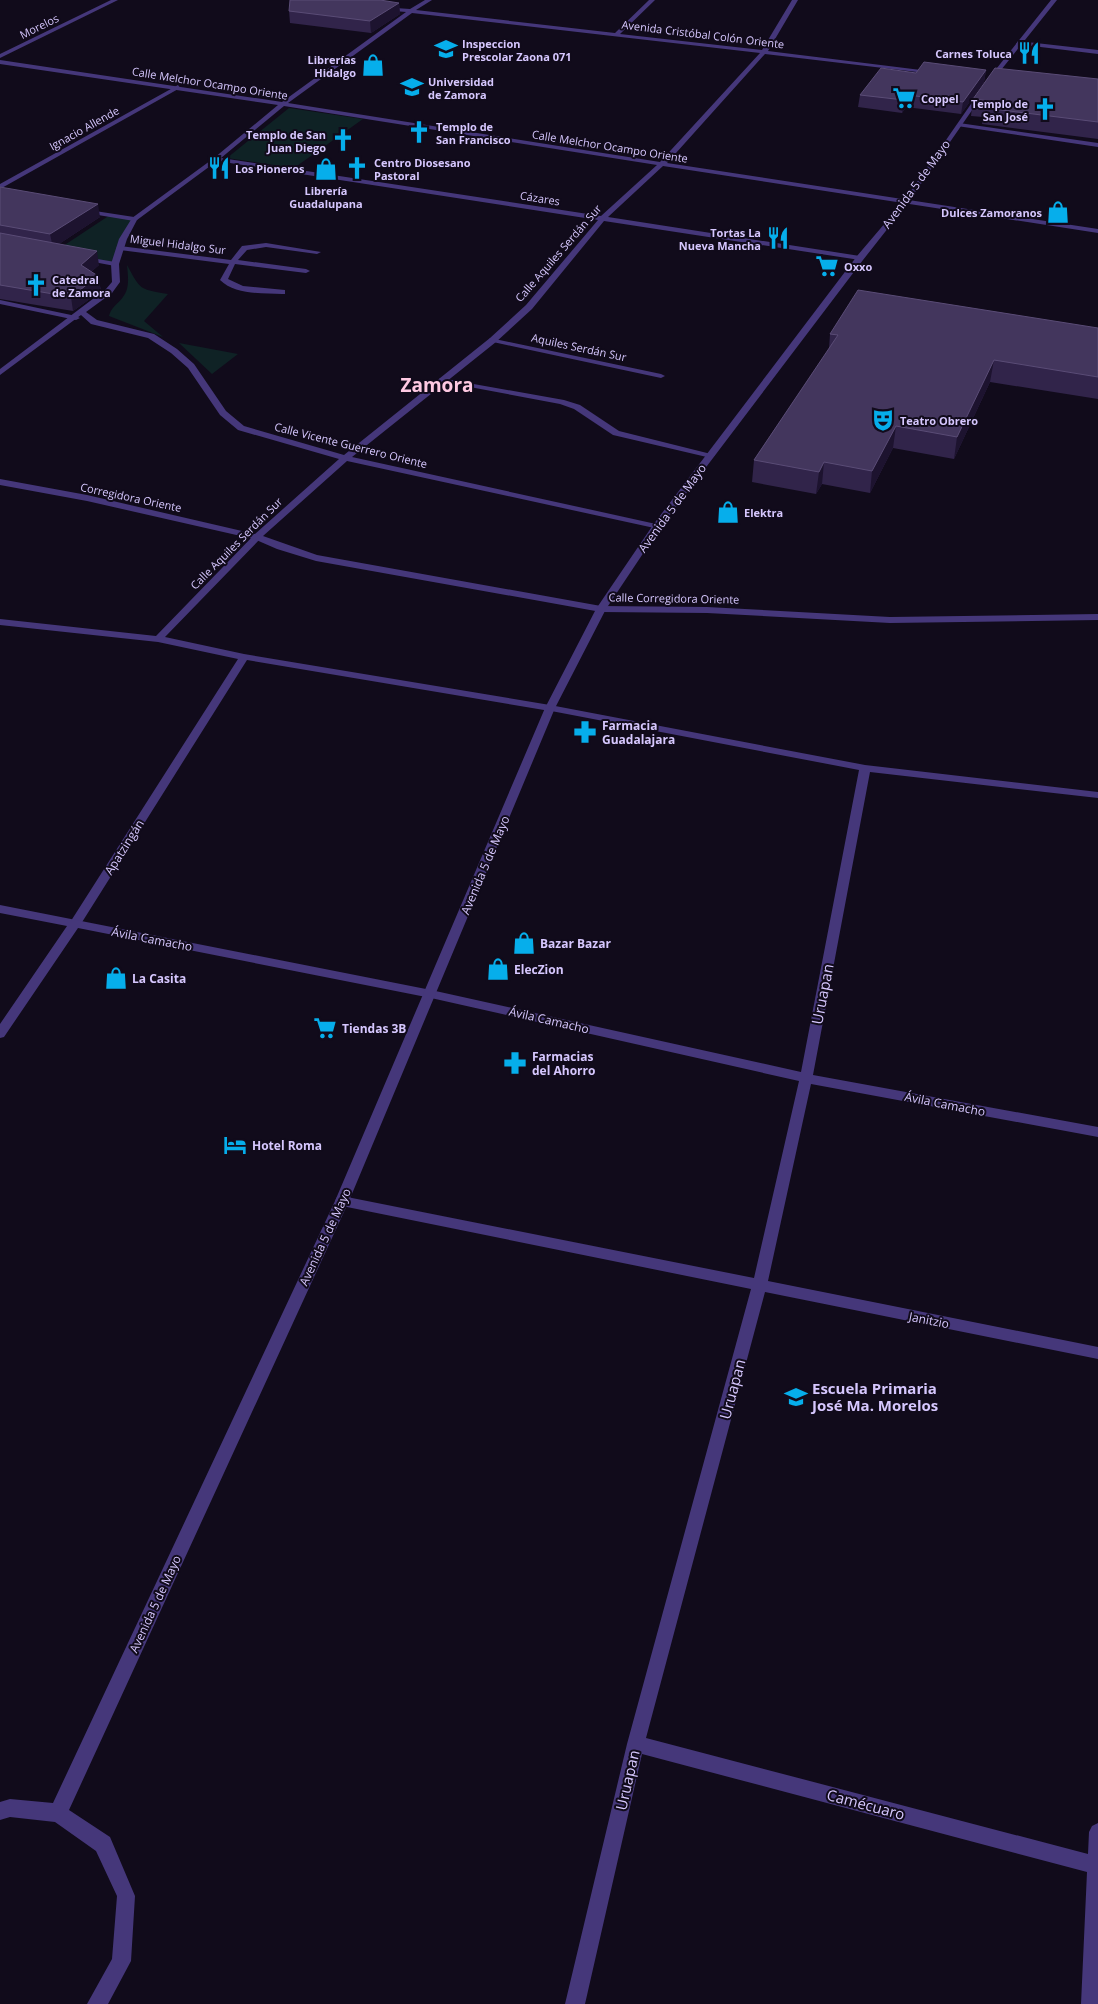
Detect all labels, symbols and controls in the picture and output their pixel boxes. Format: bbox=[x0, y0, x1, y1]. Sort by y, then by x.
street label: Morelos bbox=[17, 10, 61, 42]
street label: Avenida Cristóbal Colón Oriente bbox=[621, 17, 785, 51]
school or university icon: Inspeccion Prescolar Zaona 071 bbox=[433, 36, 459, 62]
place label: Inspeccion Prescolar Zaona 071 bbox=[462, 36, 572, 64]
restaurant icon: Carnes Toluca bbox=[1016, 40, 1042, 66]
place label: Carnes Toluca bbox=[935, 46, 1012, 61]
place label: Librerías Hidalgo bbox=[308, 52, 357, 80]
shop icon: Librerías Hidalgo bbox=[360, 52, 386, 78]
street label: Calle Melchor Ocampo Oriente bbox=[131, 63, 289, 103]
school or university icon: Universidad de Zamora bbox=[399, 74, 425, 100]
place label: Universidad de Zamora bbox=[428, 74, 494, 102]
supermarket icon: Coppel bbox=[891, 85, 917, 111]
place label: Coppel bbox=[921, 91, 959, 106]
place label: Templo de San José bbox=[971, 96, 1028, 124]
church icon: Templo de San José bbox=[1032, 96, 1058, 122]
street label: Ignacio Allende bbox=[46, 103, 122, 153]
church icon: Templo de San Francisco bbox=[406, 119, 432, 145]
place label: Templo de San Francisco bbox=[436, 119, 511, 147]
street label: Calle Melchor Ocampo Oriente bbox=[531, 126, 689, 166]
place label: Templo de San Juan Diego bbox=[246, 127, 326, 155]
church icon: Templo de San Juan Diego bbox=[330, 127, 356, 153]
street label: Avenida 5 de Mayo bbox=[878, 136, 954, 232]
restaurant icon: Los Pioneros bbox=[206, 155, 232, 181]
church icon: Centro Diosesano Pastoral bbox=[344, 155, 370, 181]
place label: Centro Diosesano Pastoral bbox=[374, 155, 471, 183]
shop icon: Librería Guadalupana bbox=[313, 156, 339, 182]
place label: Los Pioneros bbox=[235, 161, 305, 176]
place label: Librería Guadalupana bbox=[289, 183, 363, 211]
street label: Cázares bbox=[519, 187, 561, 209]
shop icon: Dulces Zamoranos bbox=[1045, 199, 1071, 225]
street label: Calle Aquiles Serdán Sur bbox=[512, 201, 605, 305]
place label: Dulces Zamoranos bbox=[941, 205, 1043, 220]
place label: Tortas La Nueva Mancha bbox=[679, 225, 761, 253]
restaurant icon: Tortas La Nueva Mancha bbox=[765, 225, 791, 251]
street label: Miguel Hidalgo Sur bbox=[129, 231, 227, 257]
supermarket icon: Oxxo bbox=[814, 253, 840, 279]
place label: Oxxo bbox=[844, 259, 872, 274]
church icon: Catedral de Zamora bbox=[23, 272, 49, 298]
place label: Catedral de Zamora bbox=[52, 272, 111, 300]
street label: Aquiles Serdán Sur bbox=[530, 330, 628, 364]
district label: Zamora bbox=[400, 372, 474, 398]
theatre icon: Teatro Obrero bbox=[870, 407, 896, 433]
place label: Teatro Obrero bbox=[900, 413, 978, 428]
street label: Calle Vicente Guerrero Oriente bbox=[273, 419, 429, 471]
street label: Avenida 5 de Mayo bbox=[634, 460, 710, 556]
street label: Corregidora Oriente bbox=[79, 479, 183, 515]
street label: Calle Aquiles Serdán Sur bbox=[187, 493, 286, 592]
shop icon: Elektra bbox=[715, 499, 741, 525]
place label: Elektra bbox=[744, 505, 783, 520]
street label: Calle Corregidora Oriente bbox=[608, 589, 740, 607]
place label: Farmacia Guadalajara bbox=[602, 717, 675, 748]
pharmacy icon: Farmacia Guadalajara bbox=[572, 719, 598, 745]
street label: Avenida 5 de Mayo bbox=[457, 813, 513, 917]
street label: Apatzingán bbox=[100, 816, 148, 878]
street label: Ávila Camacho bbox=[110, 923, 194, 955]
shop icon: Bazar Bazar bbox=[511, 930, 537, 956]
place label: Bazar Bazar bbox=[540, 935, 611, 952]
shop icon: ElecZion bbox=[485, 956, 511, 982]
place label: ElecZion bbox=[514, 961, 564, 978]
street label: Uruapan bbox=[806, 962, 838, 1026]
shop icon: La Casita bbox=[103, 965, 129, 991]
place label: La Casita bbox=[132, 970, 186, 987]
street label: Ávila Camacho bbox=[507, 1003, 591, 1037]
supermarket icon: Tiendas 3B bbox=[312, 1015, 338, 1041]
place label: Tiendas 3B bbox=[342, 1020, 406, 1037]
place label: Farmacias del Ahorro bbox=[532, 1048, 595, 1079]
pharmacy icon: Farmacias del Ahorro bbox=[502, 1050, 528, 1076]
street label: Ávila Camacho bbox=[903, 1088, 987, 1120]
hotel icon: Hotel Roma bbox=[222, 1132, 248, 1158]
place label: Hotel Roma bbox=[252, 1137, 322, 1154]
street label: Avenida 5 de Mayo bbox=[295, 1186, 355, 1288]
street label: Janitzio bbox=[907, 1308, 950, 1332]
street label: Uruapan bbox=[714, 1357, 750, 1421]
place label: Escuela Primaria José Ma. Morelos bbox=[810, 1378, 938, 1415]
school or university icon: Escuela Primaria José Ma. Morelos bbox=[783, 1384, 809, 1410]
street label: Avenida 5 de Mayo bbox=[125, 1553, 185, 1655]
street label: Uruapan bbox=[610, 1748, 644, 1812]
street label: Camécuaro bbox=[825, 1784, 907, 1824]

